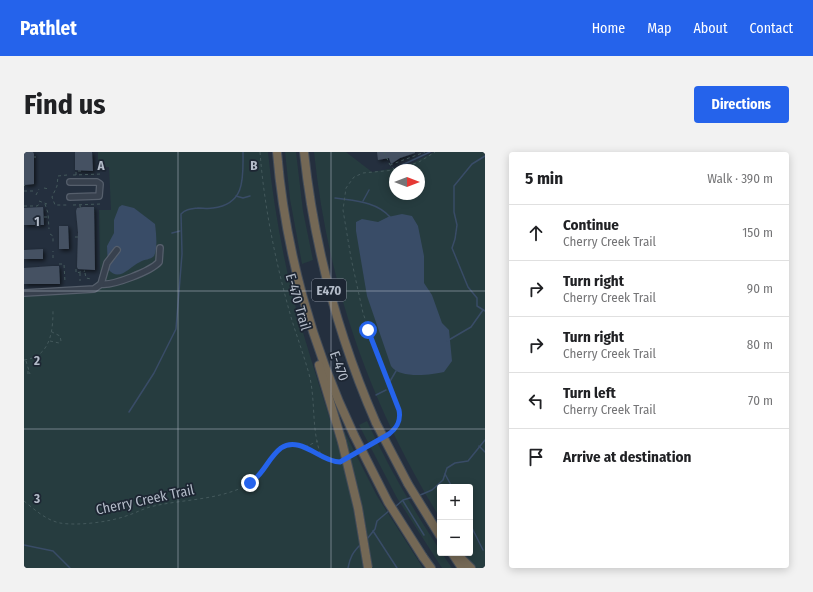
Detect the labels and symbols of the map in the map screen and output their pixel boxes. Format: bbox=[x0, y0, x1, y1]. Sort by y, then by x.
text: A bbox=[96, 158, 105, 173]
text: B bbox=[250, 158, 258, 173]
north arrow bbox=[389, 164, 425, 200]
text: 1 bbox=[34, 214, 40, 229]
street label: E-470 Trail bbox=[282, 272, 314, 333]
road number: E470 bbox=[312, 279, 346, 301]
route start bbox=[359, 321, 377, 339]
street label: E-470 bbox=[326, 349, 352, 383]
text: 2 bbox=[33, 353, 40, 368]
route end bbox=[241, 474, 259, 492]
street label: Cherry Creek Trail bbox=[94, 481, 196, 519]
text: 3 bbox=[33, 491, 40, 506]

